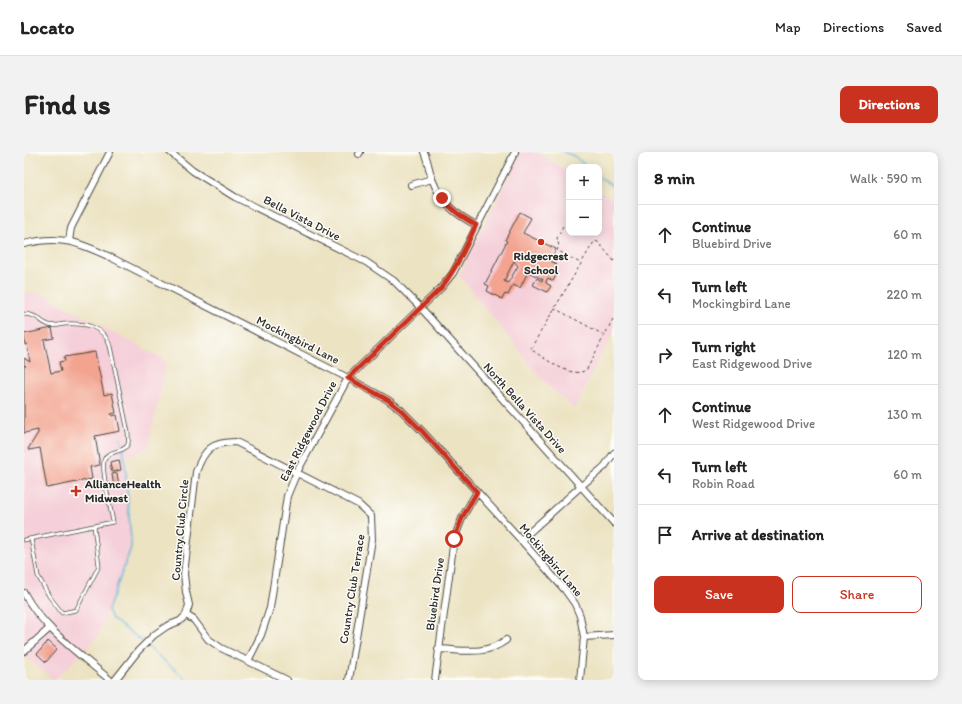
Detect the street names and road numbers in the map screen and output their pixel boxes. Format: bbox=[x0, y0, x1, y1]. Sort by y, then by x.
street label: Bella Vista Drive bbox=[261, 193, 343, 244]
street label: Mockingbird Lane bbox=[254, 313, 342, 367]
street label: North Bella Vista Drive bbox=[481, 360, 570, 456]
street label: East Ridgewood Drive bbox=[277, 378, 340, 484]
street label: Country Club Circle bbox=[169, 479, 191, 581]
street label: Mockingbird Lane bbox=[516, 521, 586, 600]
street label: Country Club Terrace bbox=[336, 533, 368, 645]
street label: Bluebird Drive bbox=[423, 556, 447, 631]

